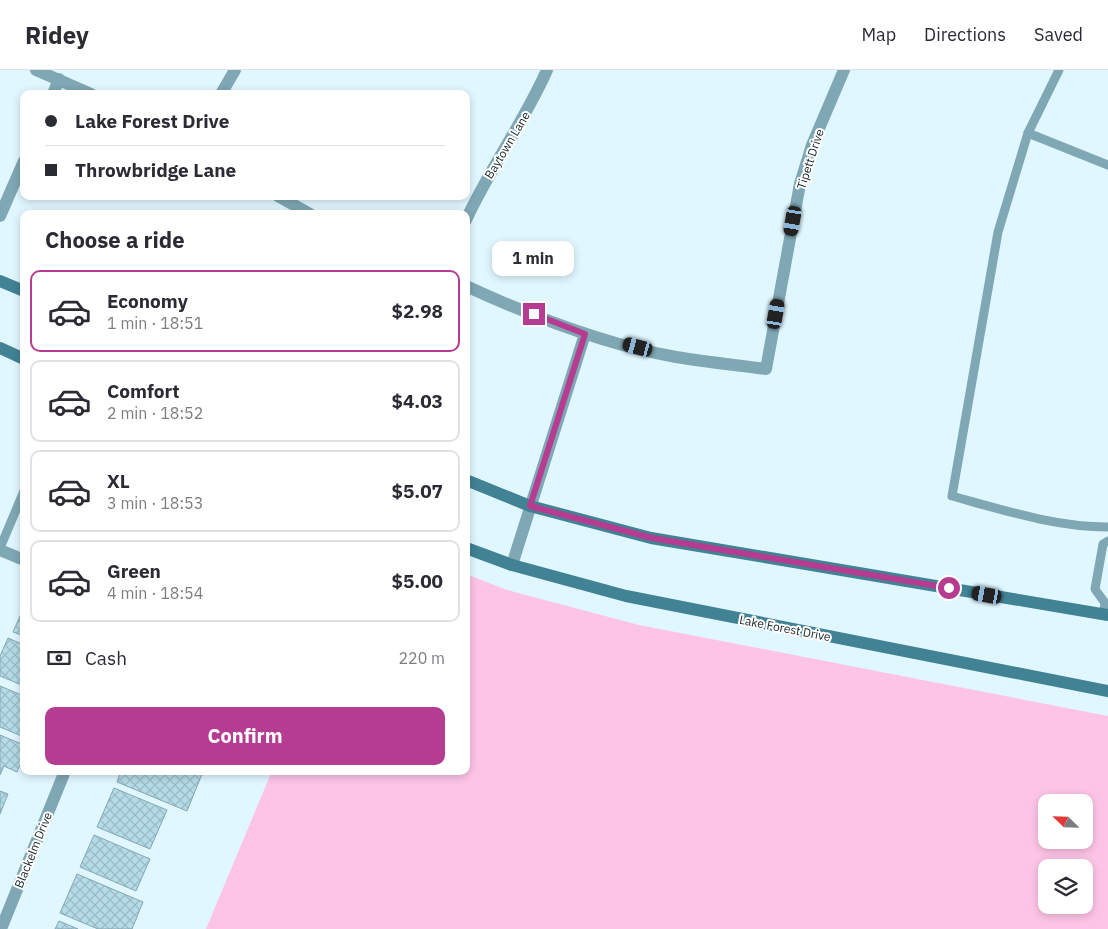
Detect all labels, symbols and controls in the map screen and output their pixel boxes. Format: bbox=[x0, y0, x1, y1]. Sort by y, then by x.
text: Ridey bbox=[25, 19, 89, 51]
text: Map bbox=[861, 23, 896, 46]
text: Directions bbox=[924, 23, 1006, 46]
text: Saved bbox=[1034, 23, 1083, 46]
street label: Baytown Lane bbox=[481, 108, 533, 181]
text: Lake Forest Drive bbox=[75, 109, 229, 133]
street label: Tipett Drive bbox=[793, 127, 827, 191]
text: Throwbridge Lane bbox=[75, 158, 236, 182]
car bbox=[783, 205, 802, 237]
text: Choose a ride bbox=[45, 225, 185, 254]
callout: 1 min bbox=[493, 242, 575, 276]
text: 1 min bbox=[512, 248, 554, 268]
icon: car bbox=[47, 289, 92, 334]
text: Economy bbox=[107, 289, 188, 313]
car bbox=[766, 298, 785, 330]
text: $2.98 bbox=[391, 299, 443, 323]
route end bbox=[523, 303, 545, 325]
text: 1 min · 18:51 bbox=[107, 313, 203, 333]
car bbox=[621, 336, 654, 358]
icon: car bbox=[47, 379, 92, 424]
text: Comfort bbox=[107, 379, 180, 403]
text: $4.03 bbox=[391, 389, 443, 413]
text: 2 min · 18:52 bbox=[107, 403, 203, 423]
icon: car bbox=[47, 469, 92, 514]
text: XL bbox=[107, 469, 130, 493]
text: $5.07 bbox=[391, 479, 443, 503]
text: 3 min · 18:53 bbox=[107, 493, 203, 513]
icon: car bbox=[47, 559, 92, 604]
text: Green bbox=[107, 559, 161, 583]
text: $5.00 bbox=[391, 569, 443, 593]
route start bbox=[938, 577, 960, 599]
text: 4 min · 18:54 bbox=[107, 583, 203, 603]
car bbox=[970, 585, 1003, 605]
street label: Lake Forest Drive bbox=[738, 612, 832, 644]
icon: cash bbox=[45, 644, 73, 672]
text: Cash bbox=[85, 646, 127, 670]
text: 220 m bbox=[398, 648, 445, 668]
button: Confirm bbox=[45, 707, 445, 765]
north arrow bbox=[1038, 794, 1092, 849]
map controls bbox=[1038, 794, 1093, 914]
street label: Blackelm Drive bbox=[11, 809, 55, 890]
button: layers bbox=[1038, 859, 1093, 914]

